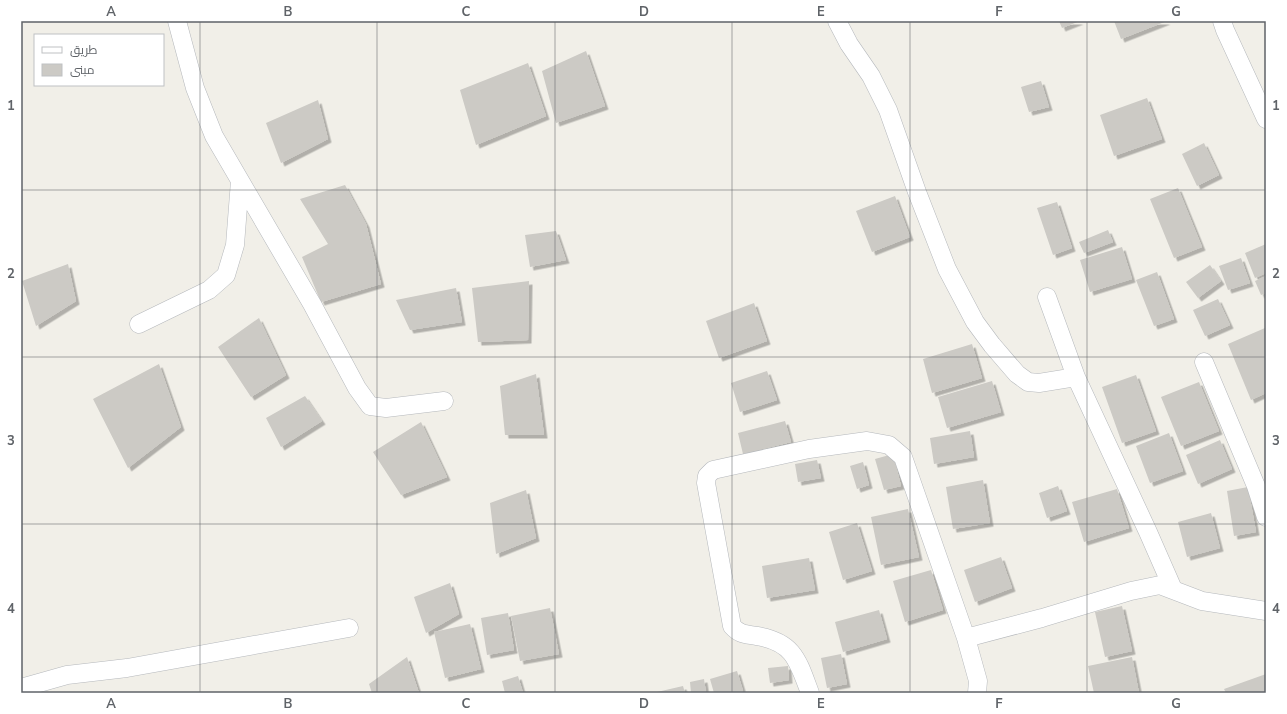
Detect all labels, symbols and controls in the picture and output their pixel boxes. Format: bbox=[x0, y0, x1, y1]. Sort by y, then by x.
text: A bbox=[106, 3, 116, 21]
text: B bbox=[284, 3, 293, 21]
text: C bbox=[462, 3, 471, 21]
text: D bbox=[639, 3, 649, 21]
text: E bbox=[817, 3, 825, 21]
text: F bbox=[995, 3, 1003, 21]
text: G bbox=[1171, 3, 1181, 21]
legend bbox=[34, 34, 164, 86]
text: طريق bbox=[70, 42, 98, 58]
text: مبنى bbox=[70, 62, 95, 78]
text: 1 bbox=[7, 97, 15, 115]
text: 1 bbox=[1272, 97, 1280, 115]
text: 2 bbox=[7, 265, 15, 283]
text: 2 bbox=[1272, 265, 1280, 283]
text: 3 bbox=[7, 432, 15, 450]
text: 3 bbox=[1272, 432, 1280, 450]
text: 4 bbox=[7, 600, 15, 618]
text: 4 bbox=[1272, 600, 1280, 618]
text: A bbox=[106, 695, 116, 713]
text: B bbox=[284, 695, 293, 713]
text: C bbox=[462, 695, 471, 713]
text: D bbox=[639, 695, 649, 713]
text: E bbox=[817, 695, 825, 713]
text: F bbox=[995, 695, 1003, 713]
text: G bbox=[1171, 695, 1181, 713]

